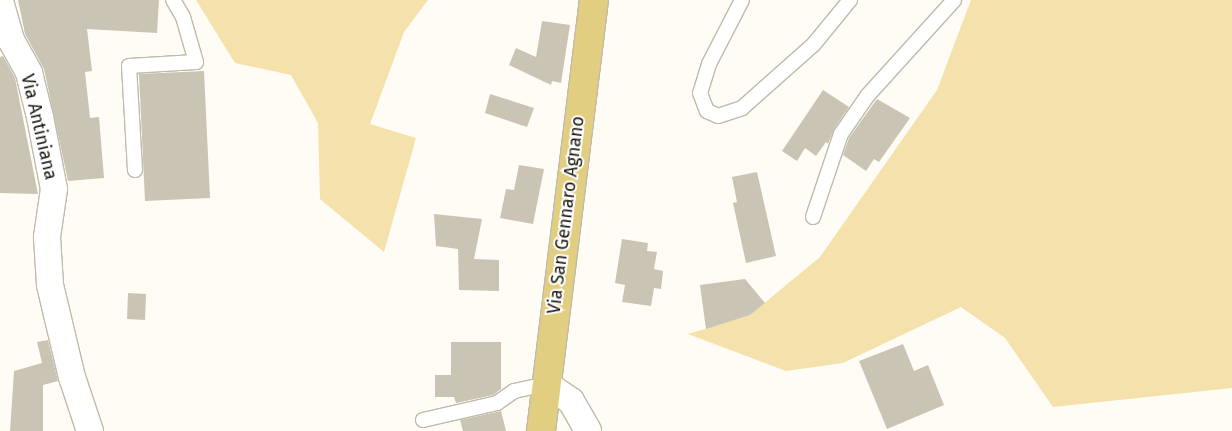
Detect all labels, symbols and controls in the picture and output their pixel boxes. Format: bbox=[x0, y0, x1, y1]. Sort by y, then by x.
street label: Via Antiniana bbox=[16, 72, 62, 182]
street label: Via San Gennaro Agnano bbox=[543, 115, 589, 315]

